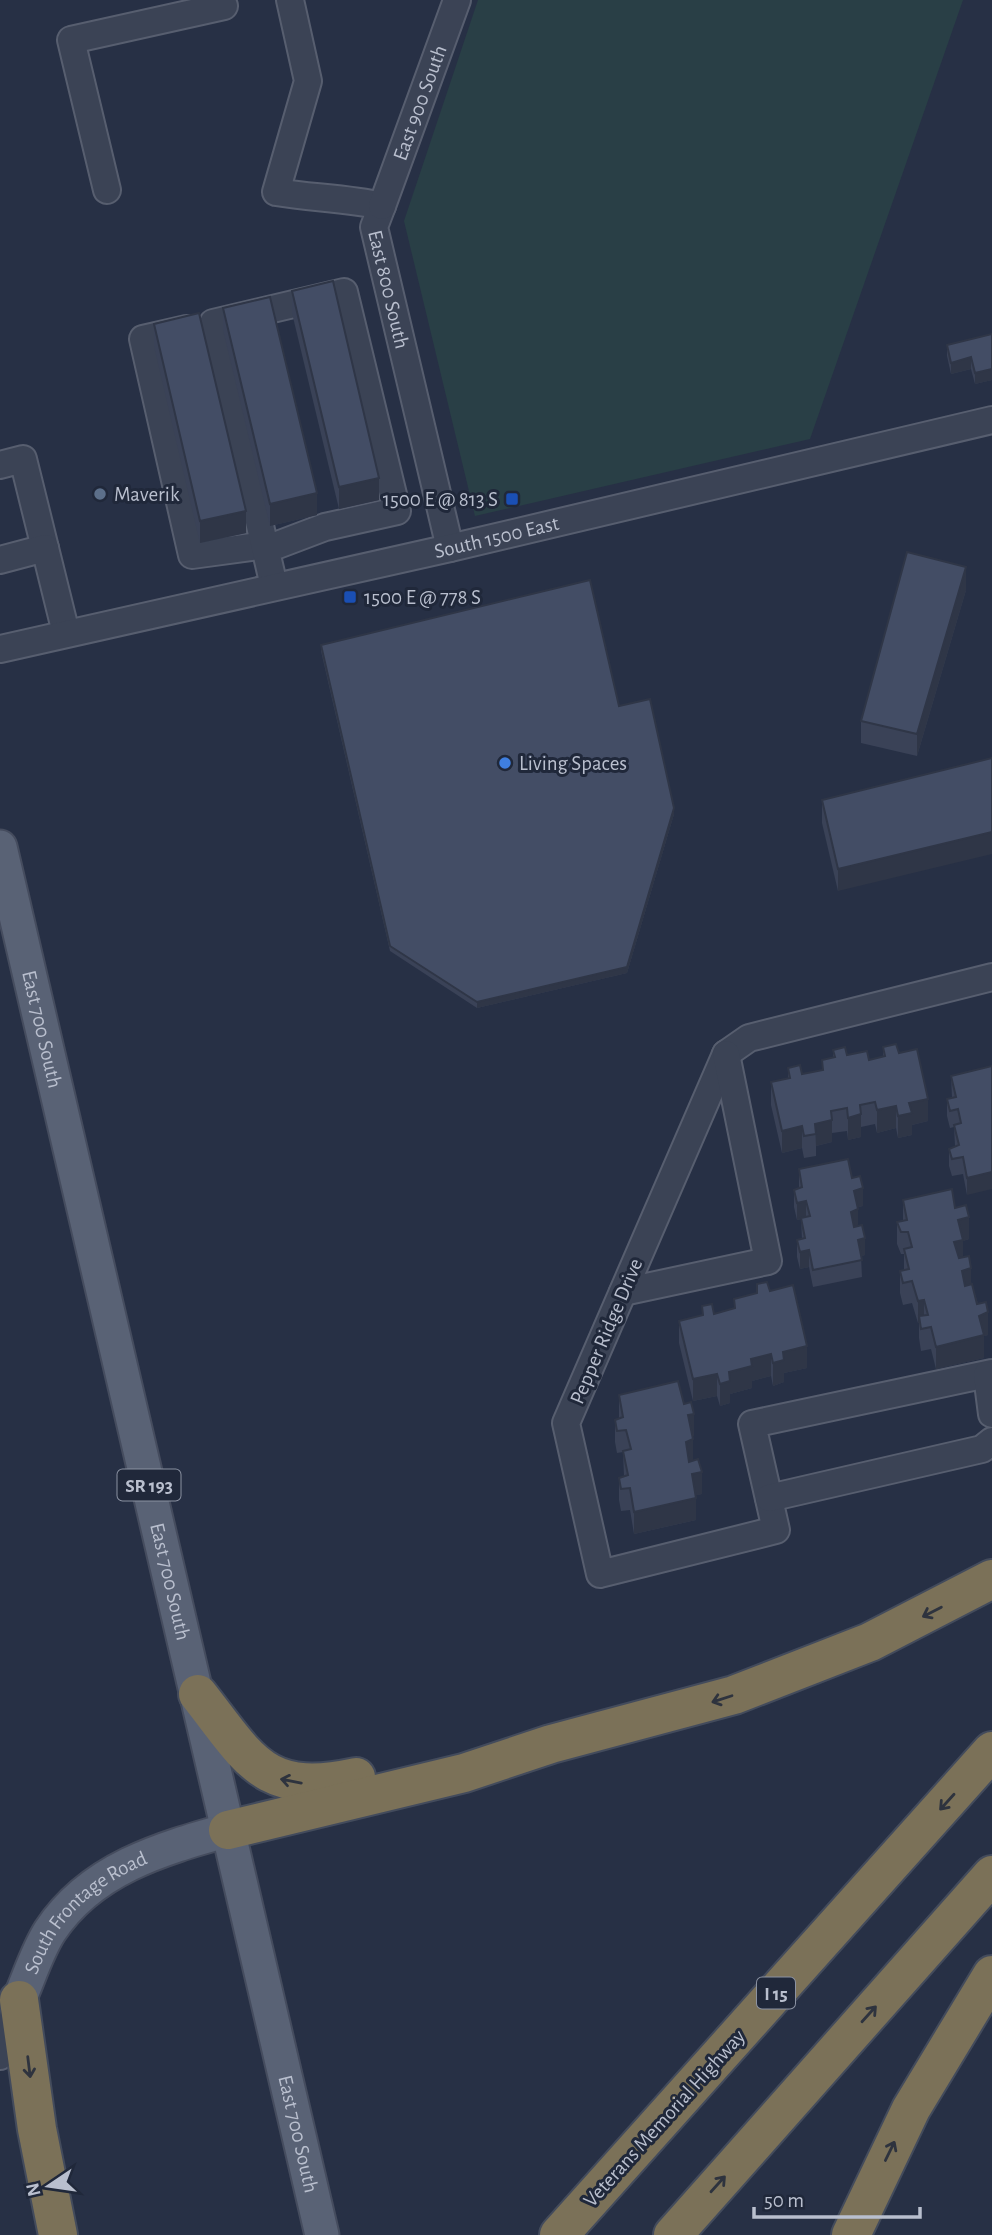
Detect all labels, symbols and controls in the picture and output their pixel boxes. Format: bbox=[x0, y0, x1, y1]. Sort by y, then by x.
street label: East 900 South bbox=[390, 42, 451, 163]
street label: East 800 South bbox=[364, 228, 412, 351]
place label: Maverik bbox=[114, 484, 180, 505]
marker: Maverik bbox=[92, 486, 108, 502]
place label: 1500 E @ 813 S bbox=[383, 489, 498, 510]
marker: 1500 E @ 813 S bbox=[504, 491, 520, 507]
street label: South 1500 East bbox=[432, 513, 561, 562]
place label: 1500 E @ 778 S bbox=[364, 587, 481, 608]
marker: 1500 E @ 778 S bbox=[342, 589, 358, 605]
place label: Living Spaces bbox=[519, 753, 627, 774]
marker: Living Spaces bbox=[497, 755, 513, 771]
street label: East 700 South bbox=[18, 968, 66, 1090]
street label: Pepper Ridge Drive bbox=[566, 1255, 647, 1407]
road number: SR 193 bbox=[118, 1470, 180, 1500]
street label: East 700 South bbox=[146, 1521, 194, 1642]
one-way arrow bbox=[922, 1605, 943, 1619]
one-way arrow bbox=[711, 1693, 733, 1706]
one-way arrow bbox=[280, 1773, 303, 1787]
one-way arrow bbox=[938, 1793, 955, 1810]
street label: South Frontage Road bbox=[21, 1848, 150, 1977]
road number: I 15 bbox=[757, 1978, 795, 2008]
one-way arrow bbox=[861, 2005, 877, 2023]
street label: Veterans Memorial Highway bbox=[580, 2026, 749, 2211]
one-way arrow bbox=[23, 2056, 36, 2078]
street label: East 700 South bbox=[274, 2073, 322, 2195]
one-way arrow bbox=[884, 2141, 897, 2162]
north arrow bbox=[14, 2151, 84, 2221]
one-way arrow bbox=[710, 2175, 726, 2193]
scale bar bbox=[754, 2176, 920, 2220]
text: N bbox=[23, 2181, 45, 2198]
text: 50 m bbox=[764, 2190, 804, 2211]

